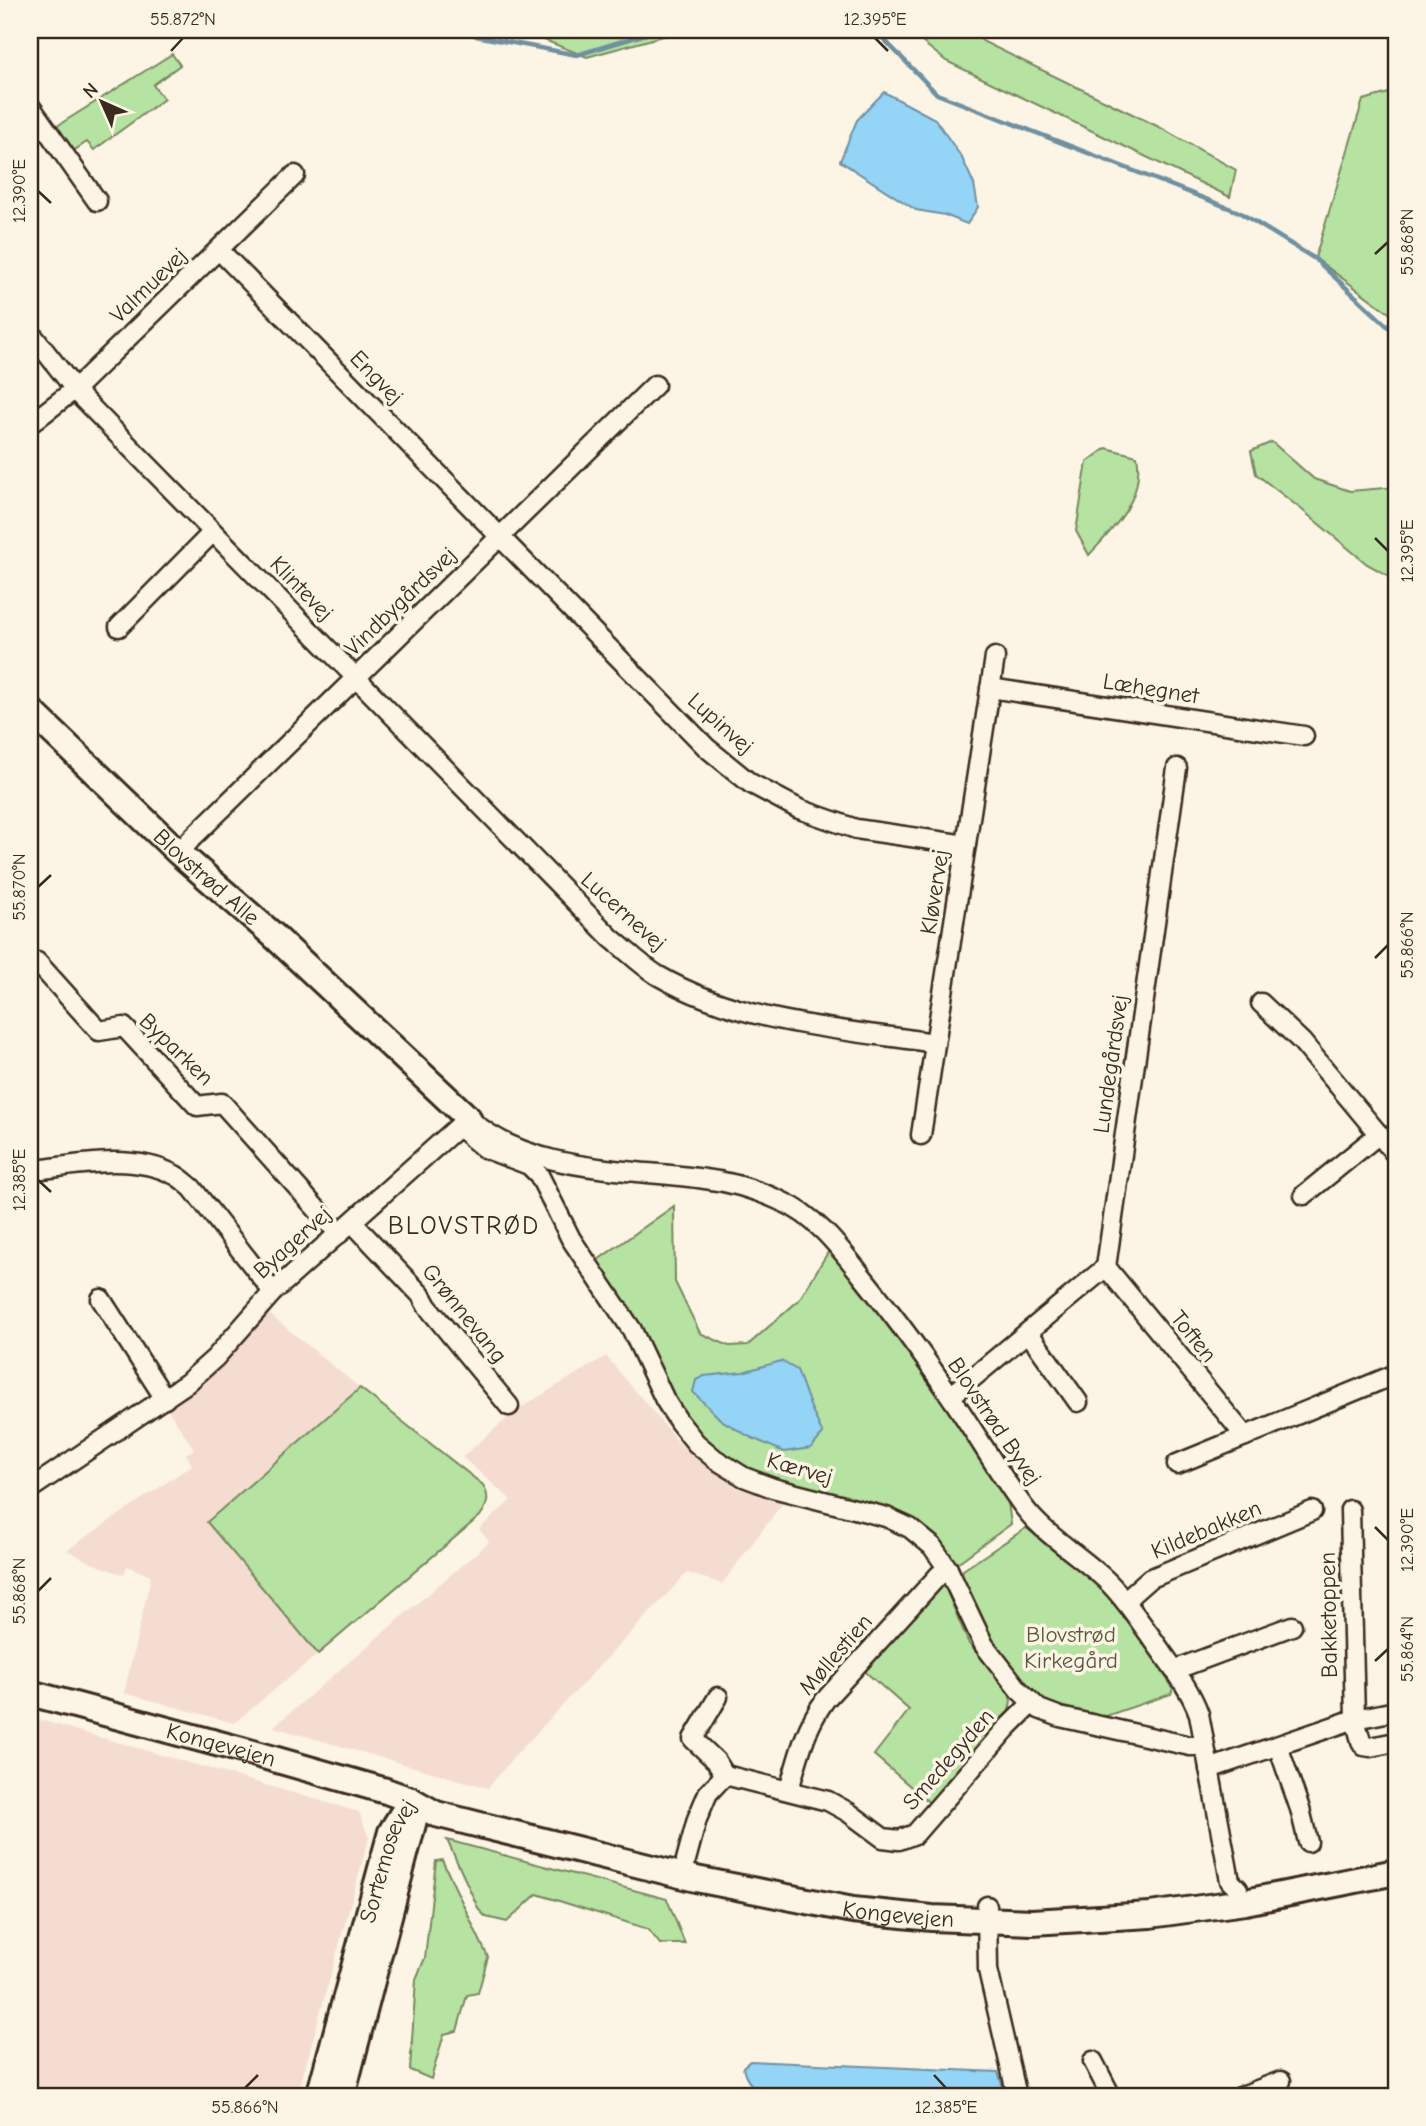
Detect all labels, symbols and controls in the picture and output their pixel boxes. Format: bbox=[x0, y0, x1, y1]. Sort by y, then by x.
text: 55.872°N bbox=[150, 9, 216, 30]
text: 12.395°E bbox=[843, 9, 907, 30]
north arrow bbox=[66, 66, 136, 136]
text: N bbox=[79, 79, 103, 103]
text: 12.390°E bbox=[9, 159, 30, 223]
text: 55.868°N bbox=[1397, 209, 1418, 275]
street label: Valmuevej bbox=[104, 242, 192, 329]
street label: Engvej bbox=[344, 345, 409, 410]
text: 12.395°E bbox=[1397, 519, 1418, 583]
street label: Vindbygårdsvej bbox=[339, 541, 462, 661]
street label: Klintevej bbox=[264, 550, 339, 626]
street label: Læhegnet bbox=[1101, 668, 1202, 710]
street label: Lupinvej bbox=[682, 687, 759, 760]
street label: Blovstrød Alle bbox=[148, 823, 265, 931]
street label: Kløvervej bbox=[914, 848, 955, 937]
text: 55.870°N bbox=[9, 853, 30, 921]
street label: Lucernevej bbox=[576, 866, 672, 957]
text: 55.866°N bbox=[1397, 911, 1418, 979]
street label: Lundegårdsvej bbox=[1087, 993, 1134, 1135]
street label: Byparken bbox=[134, 1007, 219, 1091]
text: 12.385°E bbox=[9, 1148, 30, 1211]
street label: Byagervej bbox=[248, 1201, 337, 1284]
district label: BLOVSTRØD bbox=[388, 1211, 540, 1241]
street label: Grønnevang bbox=[416, 1258, 513, 1368]
street label: Toften bbox=[1165, 1305, 1223, 1368]
street label: Blovstrød Byvej bbox=[942, 1352, 1047, 1490]
street label: Kærvej bbox=[764, 1446, 836, 1491]
street label: Kildebakken bbox=[1147, 1494, 1265, 1565]
text: 12.390°E bbox=[1397, 1508, 1418, 1572]
street label: Bakketoppen bbox=[1314, 1552, 1343, 1678]
text: 55.868°N bbox=[9, 1558, 30, 1624]
street label: Møllestien bbox=[793, 1608, 878, 1700]
text: 55.864°N bbox=[1397, 1616, 1418, 1682]
park label: Blovstrød Kirkegård bbox=[1024, 1621, 1118, 1674]
street label: Smedegyden bbox=[897, 1703, 1000, 1816]
street label: Kongevejen bbox=[164, 1717, 279, 1773]
street label: Sortemosevej bbox=[354, 1794, 422, 1926]
street label: Kongevejen bbox=[840, 1895, 955, 1933]
text: 55.866°N bbox=[211, 2097, 279, 2118]
text: 12.385°E bbox=[915, 2097, 978, 2118]

